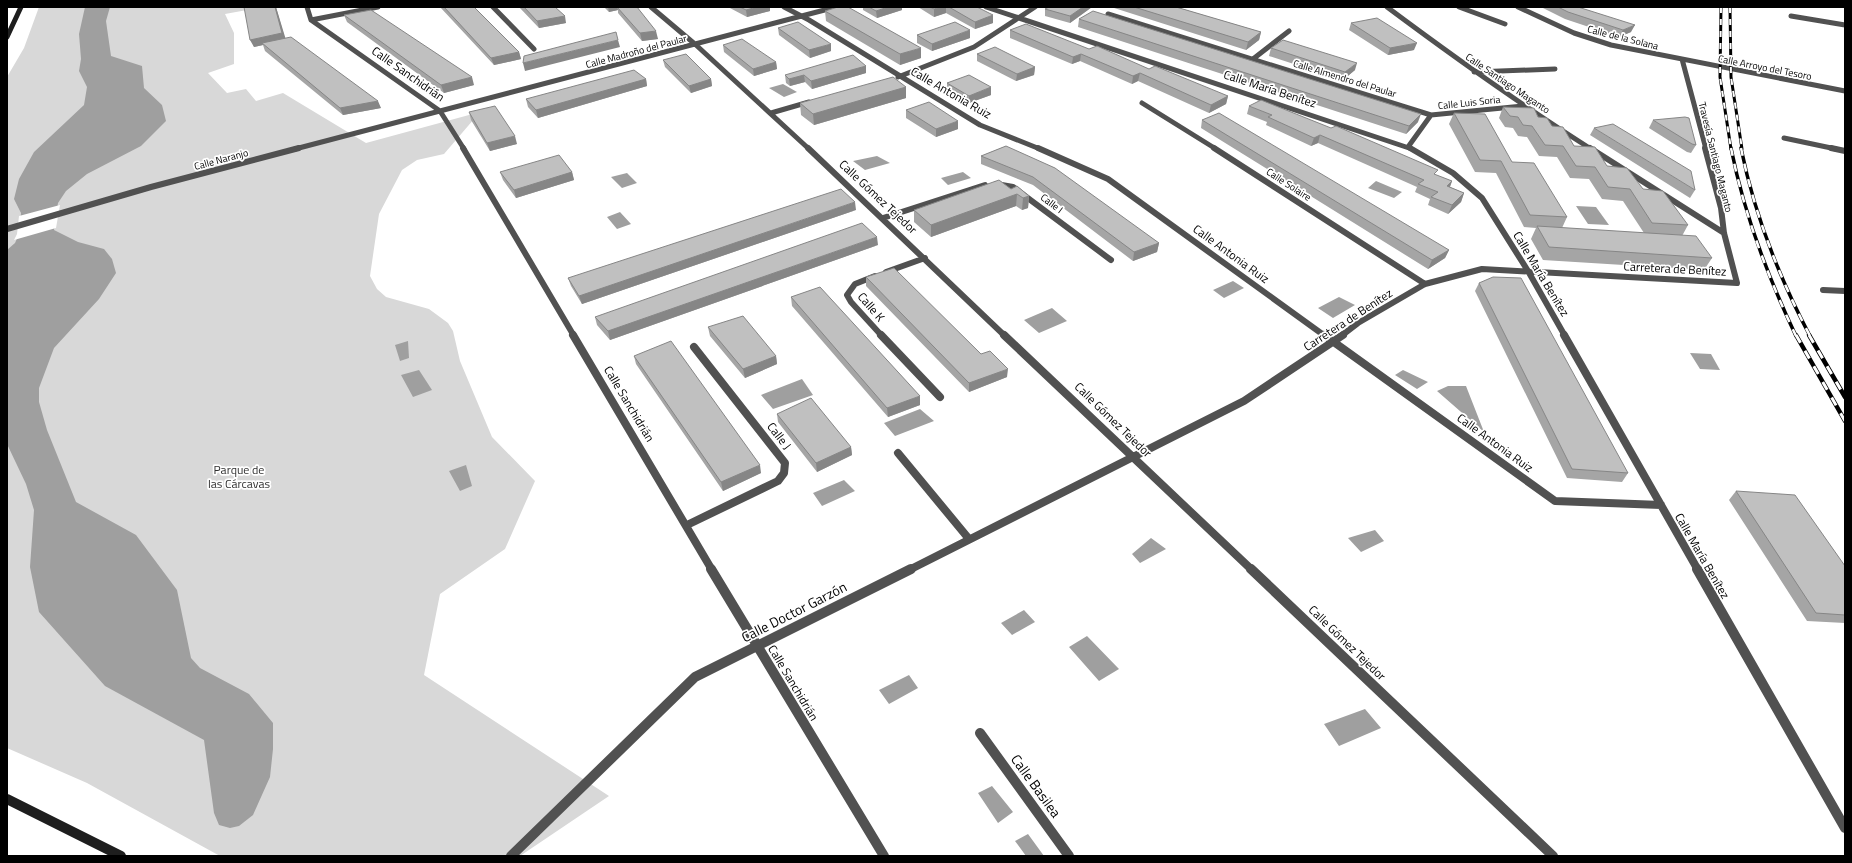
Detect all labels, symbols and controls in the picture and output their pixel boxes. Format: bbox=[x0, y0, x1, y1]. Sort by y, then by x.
street label: Calle de la Solana bbox=[1586, 21, 1660, 54]
street label: Calle Madroño del Paular bbox=[584, 31, 689, 72]
street label: Calle Sanchidrián bbox=[368, 41, 449, 106]
street label: Calle Santiago Maganto bbox=[1462, 49, 1553, 117]
street label: Calle Arroyo del Tesoro bbox=[1717, 51, 1813, 84]
street label: Calle Almendro del Paular bbox=[1291, 56, 1399, 101]
street label: Calle Antonia Ruiz bbox=[907, 62, 995, 123]
street label: Calle María Benítez bbox=[1221, 65, 1319, 112]
street label: Calle Luis Soria bbox=[1437, 92, 1501, 113]
street label: Travesía Santiago Maganto bbox=[1695, 100, 1737, 214]
street label: Calle Naranjo bbox=[192, 145, 250, 174]
street label: Calle Gómez Tejedor bbox=[835, 155, 922, 238]
street label: Calle Solaire bbox=[1263, 164, 1314, 205]
street label: Calle I bbox=[1037, 190, 1066, 217]
street label: Calle Antonia Ruiz bbox=[1189, 219, 1273, 288]
street label: Calle María Benítez bbox=[1508, 227, 1574, 320]
street label: Carretera de Benítez bbox=[1623, 256, 1727, 281]
street label: Carretera de Benítez bbox=[1299, 284, 1396, 356]
street label: Calle K bbox=[853, 288, 890, 326]
street label: Calle Sanchidrián bbox=[599, 362, 660, 445]
street label: Calle Gómez Tejedor bbox=[1070, 378, 1156, 462]
street label: Calle Antonia Ruiz bbox=[1453, 408, 1537, 477]
street label: Calle J bbox=[763, 418, 796, 453]
park label: Parque de las Cárcavas bbox=[208, 460, 270, 493]
street label: Calle María Benítez bbox=[1670, 509, 1735, 602]
street label: Calle Doctor Garzón bbox=[737, 576, 850, 647]
street label: Calle Gómez Tejedor bbox=[1304, 601, 1390, 685]
street label: Calle Sanchidrián bbox=[763, 641, 824, 724]
street label: Calle Basilea bbox=[1006, 750, 1067, 822]

